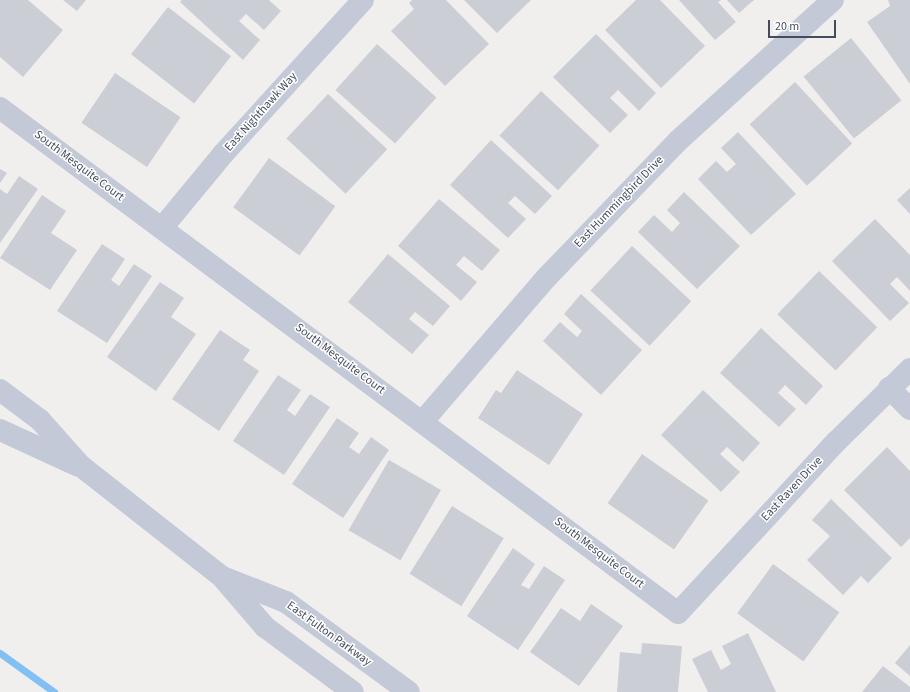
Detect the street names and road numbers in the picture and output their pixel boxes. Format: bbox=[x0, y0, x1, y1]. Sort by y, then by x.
street label: East Nighthawk Way bbox=[222, 70, 300, 154]
street label: South Mesquite Court bbox=[31, 128, 127, 204]
street label: East Hummingbird Drive bbox=[571, 153, 667, 251]
street label: South Mesquite Court bbox=[292, 321, 388, 397]
street label: East Raven Drive bbox=[758, 454, 826, 524]
street label: South Mesquite Court bbox=[551, 515, 647, 591]
street label: East Fulton Parkway bbox=[284, 599, 374, 669]

